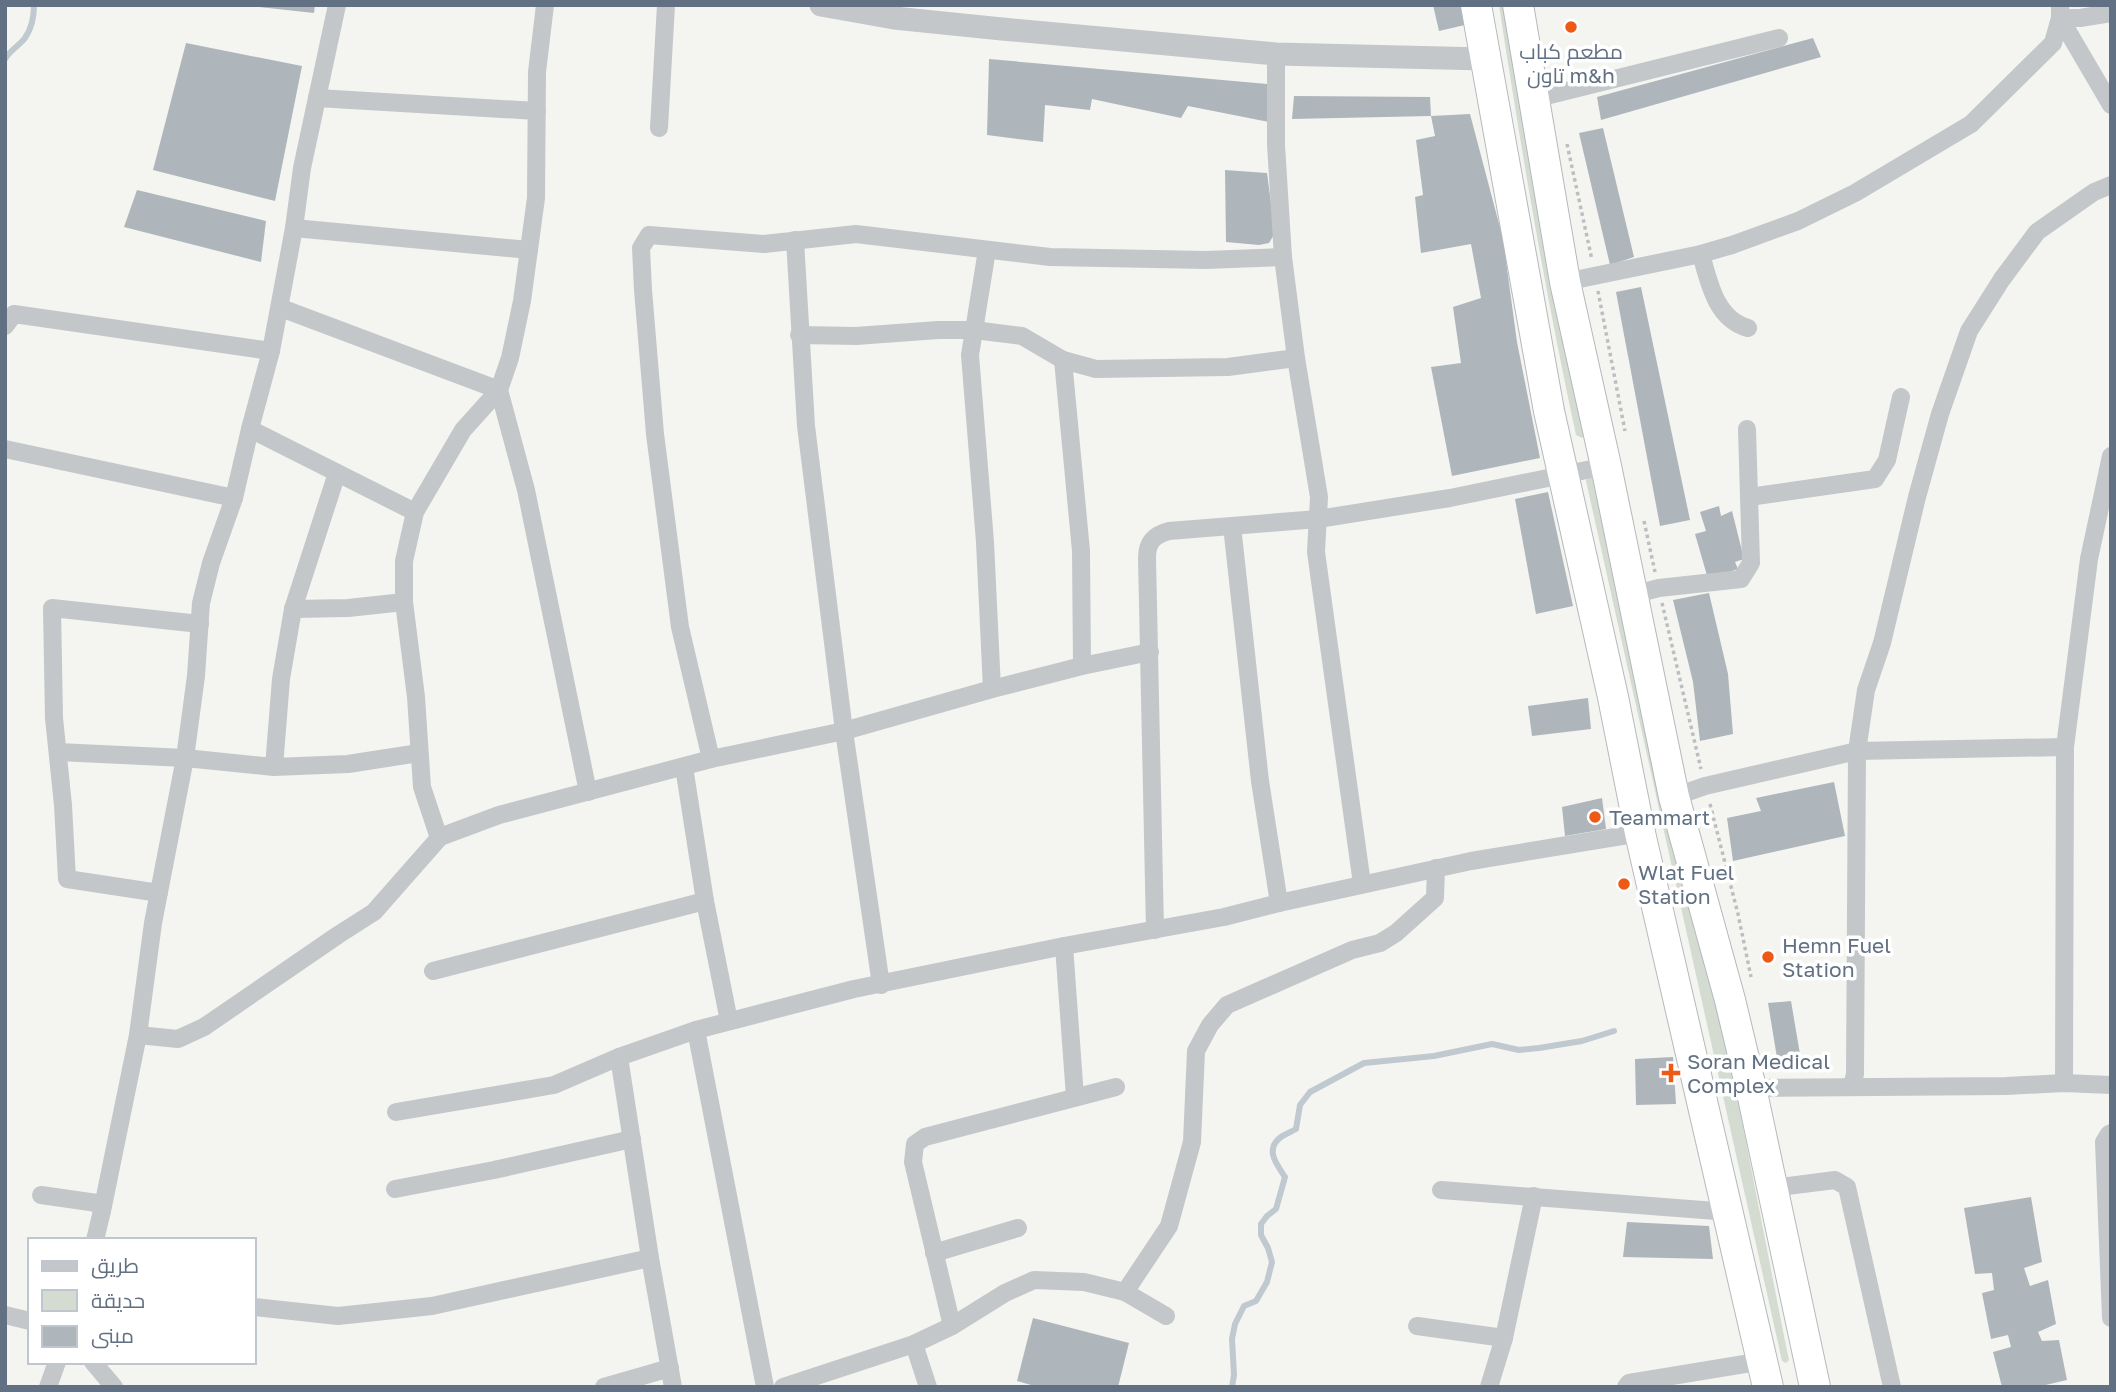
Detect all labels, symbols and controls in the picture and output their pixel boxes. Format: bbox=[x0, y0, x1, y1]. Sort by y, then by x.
marker: مطعم كباب تاون m&h bbox=[1563, 19, 1579, 35]
place label: مطعم كباب تاون m&h bbox=[1519, 38, 1623, 89]
place label: Teammart bbox=[1609, 804, 1710, 830]
marker: Teammart bbox=[1587, 809, 1603, 825]
place label: Wlat Fuel Station bbox=[1638, 859, 1734, 909]
marker: Wlat Fuel Station bbox=[1616, 876, 1632, 892]
place label: Hemn Fuel Station bbox=[1782, 932, 1891, 982]
marker: Hemn Fuel Station bbox=[1760, 949, 1776, 965]
place label: Soran Medical Complex bbox=[1687, 1048, 1830, 1098]
marker: Soran Medical Complex bbox=[1661, 1063, 1681, 1083]
legend bbox=[28, 1238, 256, 1364]
text: طريق bbox=[91, 1252, 139, 1279]
text: حديقة bbox=[91, 1287, 145, 1313]
text: مبنى bbox=[91, 1322, 134, 1349]

